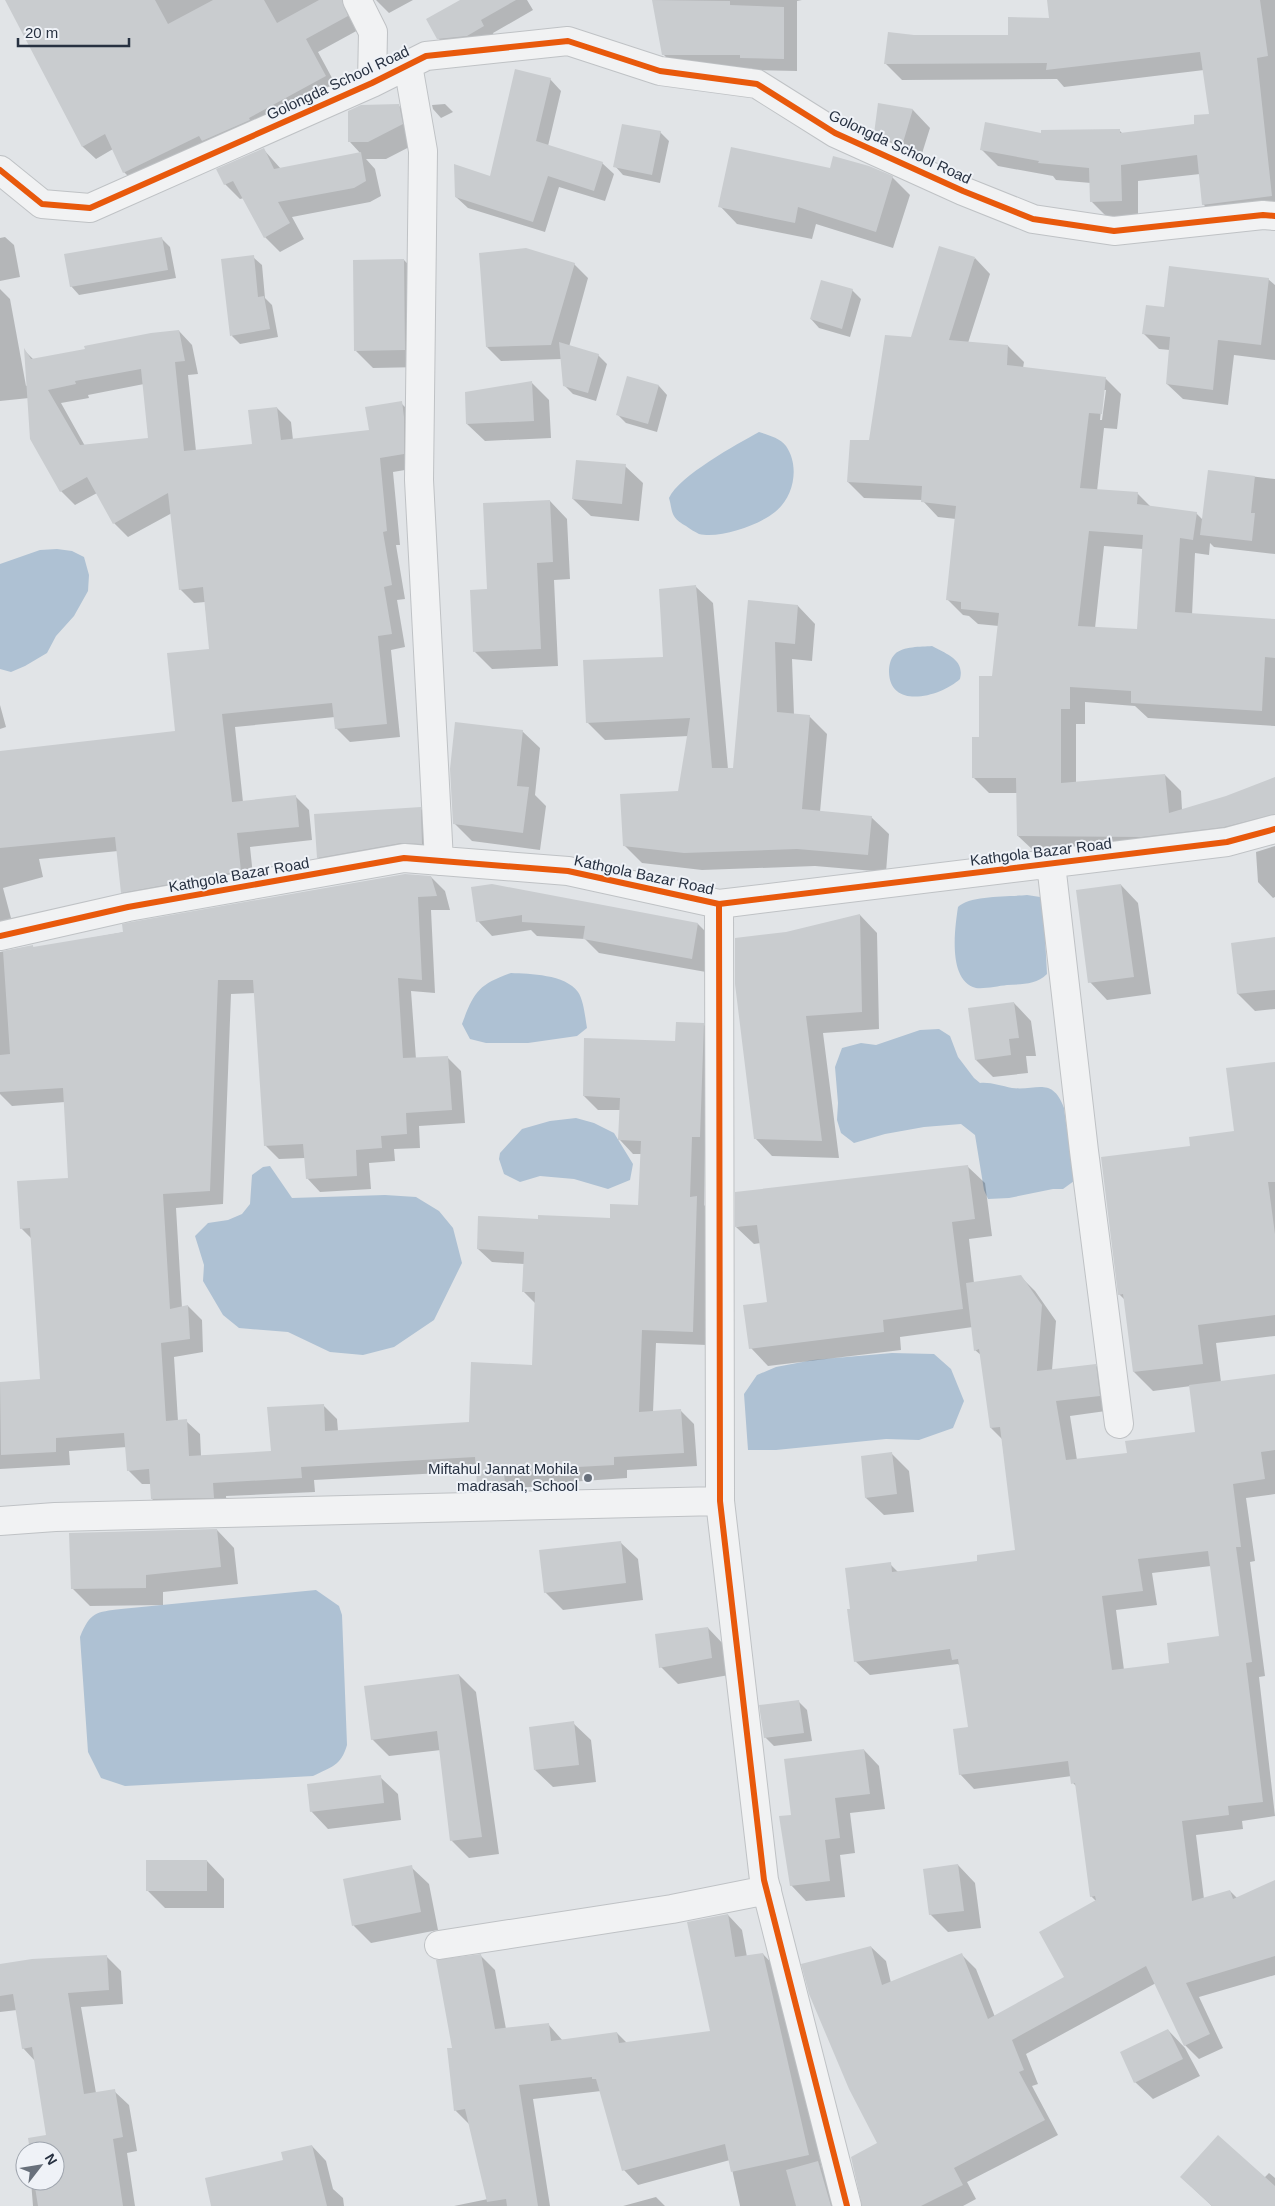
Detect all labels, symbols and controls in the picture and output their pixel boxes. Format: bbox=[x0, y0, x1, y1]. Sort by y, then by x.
scale bar bbox=[18, 15, 129, 47]
text: 20 m bbox=[25, 24, 58, 41]
street label: Golongda School Road bbox=[264, 42, 412, 123]
street label: Golongda School Road bbox=[826, 106, 974, 187]
street label: Kathgola Bazar Road bbox=[969, 834, 1113, 869]
street label: Kathgola Bazar Road bbox=[573, 851, 716, 898]
street label: Kathgola Bazar Road bbox=[167, 854, 311, 895]
place label: Miftahul Jannat Mohila madrasah, School bbox=[428, 1460, 579, 1494]
marker: Miftahul Jannat Mohila madrasah, School bbox=[582, 1472, 594, 1484]
north arrow bbox=[15, 2141, 65, 2191]
text: N bbox=[42, 2151, 61, 2168]

